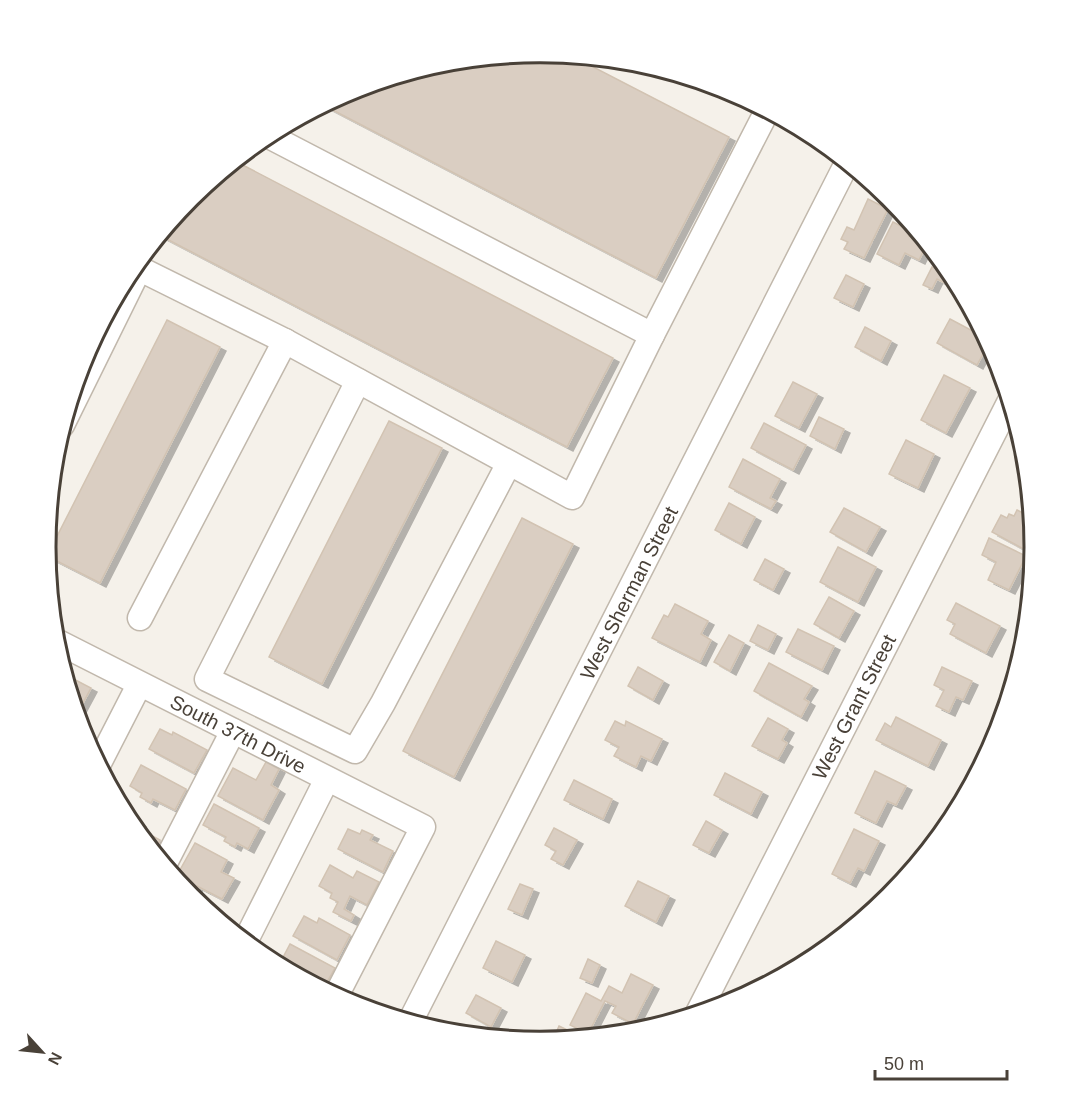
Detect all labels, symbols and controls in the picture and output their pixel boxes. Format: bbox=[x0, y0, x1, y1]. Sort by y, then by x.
street label: West Sherman Street bbox=[576, 503, 682, 683]
street label: West Grant Street bbox=[808, 630, 900, 783]
street label: South 37th Drive bbox=[167, 690, 309, 778]
north arrow bbox=[12, 1022, 72, 1082]
scale bar bbox=[875, 1043, 1007, 1081]
text: N bbox=[45, 1050, 65, 1068]
text: 50 m bbox=[884, 1054, 924, 1074]

